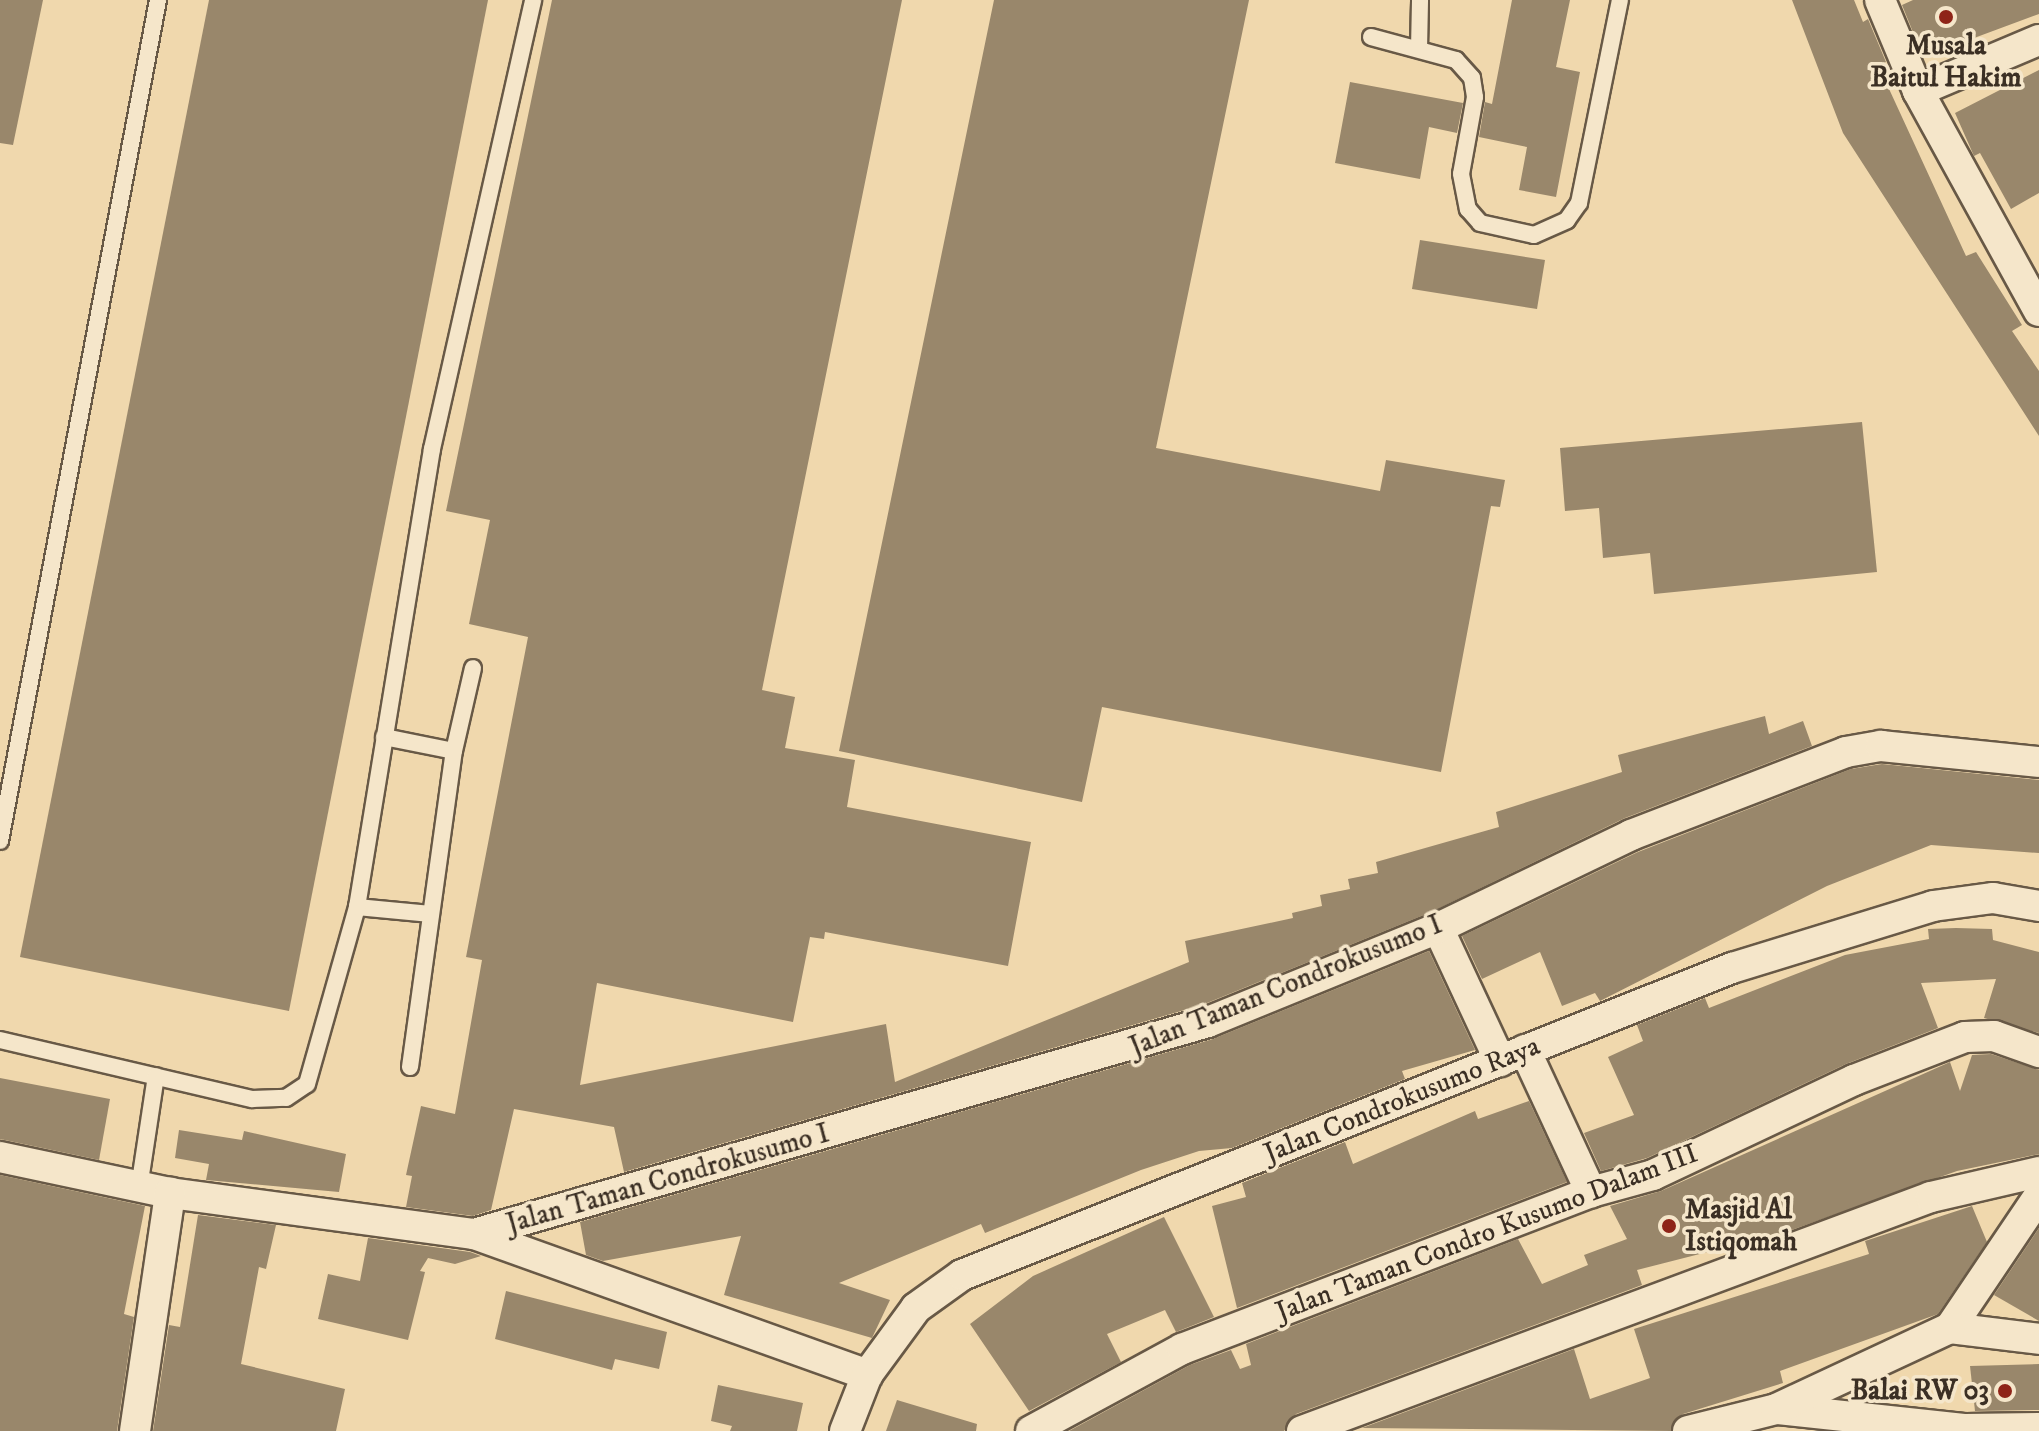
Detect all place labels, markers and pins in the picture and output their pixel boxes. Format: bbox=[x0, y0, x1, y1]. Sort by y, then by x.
marker: Musala Baitul Hakim bbox=[1937, 8, 1955, 26]
place label: Musala Baitul Hakim bbox=[1870, 29, 2022, 95]
place label: Masjid Al Istiqomah bbox=[1685, 1193, 1797, 1259]
marker: Masjid Al Istiqomah bbox=[1660, 1217, 1678, 1235]
place label: Balai RW 03 bbox=[1851, 1374, 1989, 1408]
marker: Balai RW 03 bbox=[1996, 1382, 2014, 1400]

